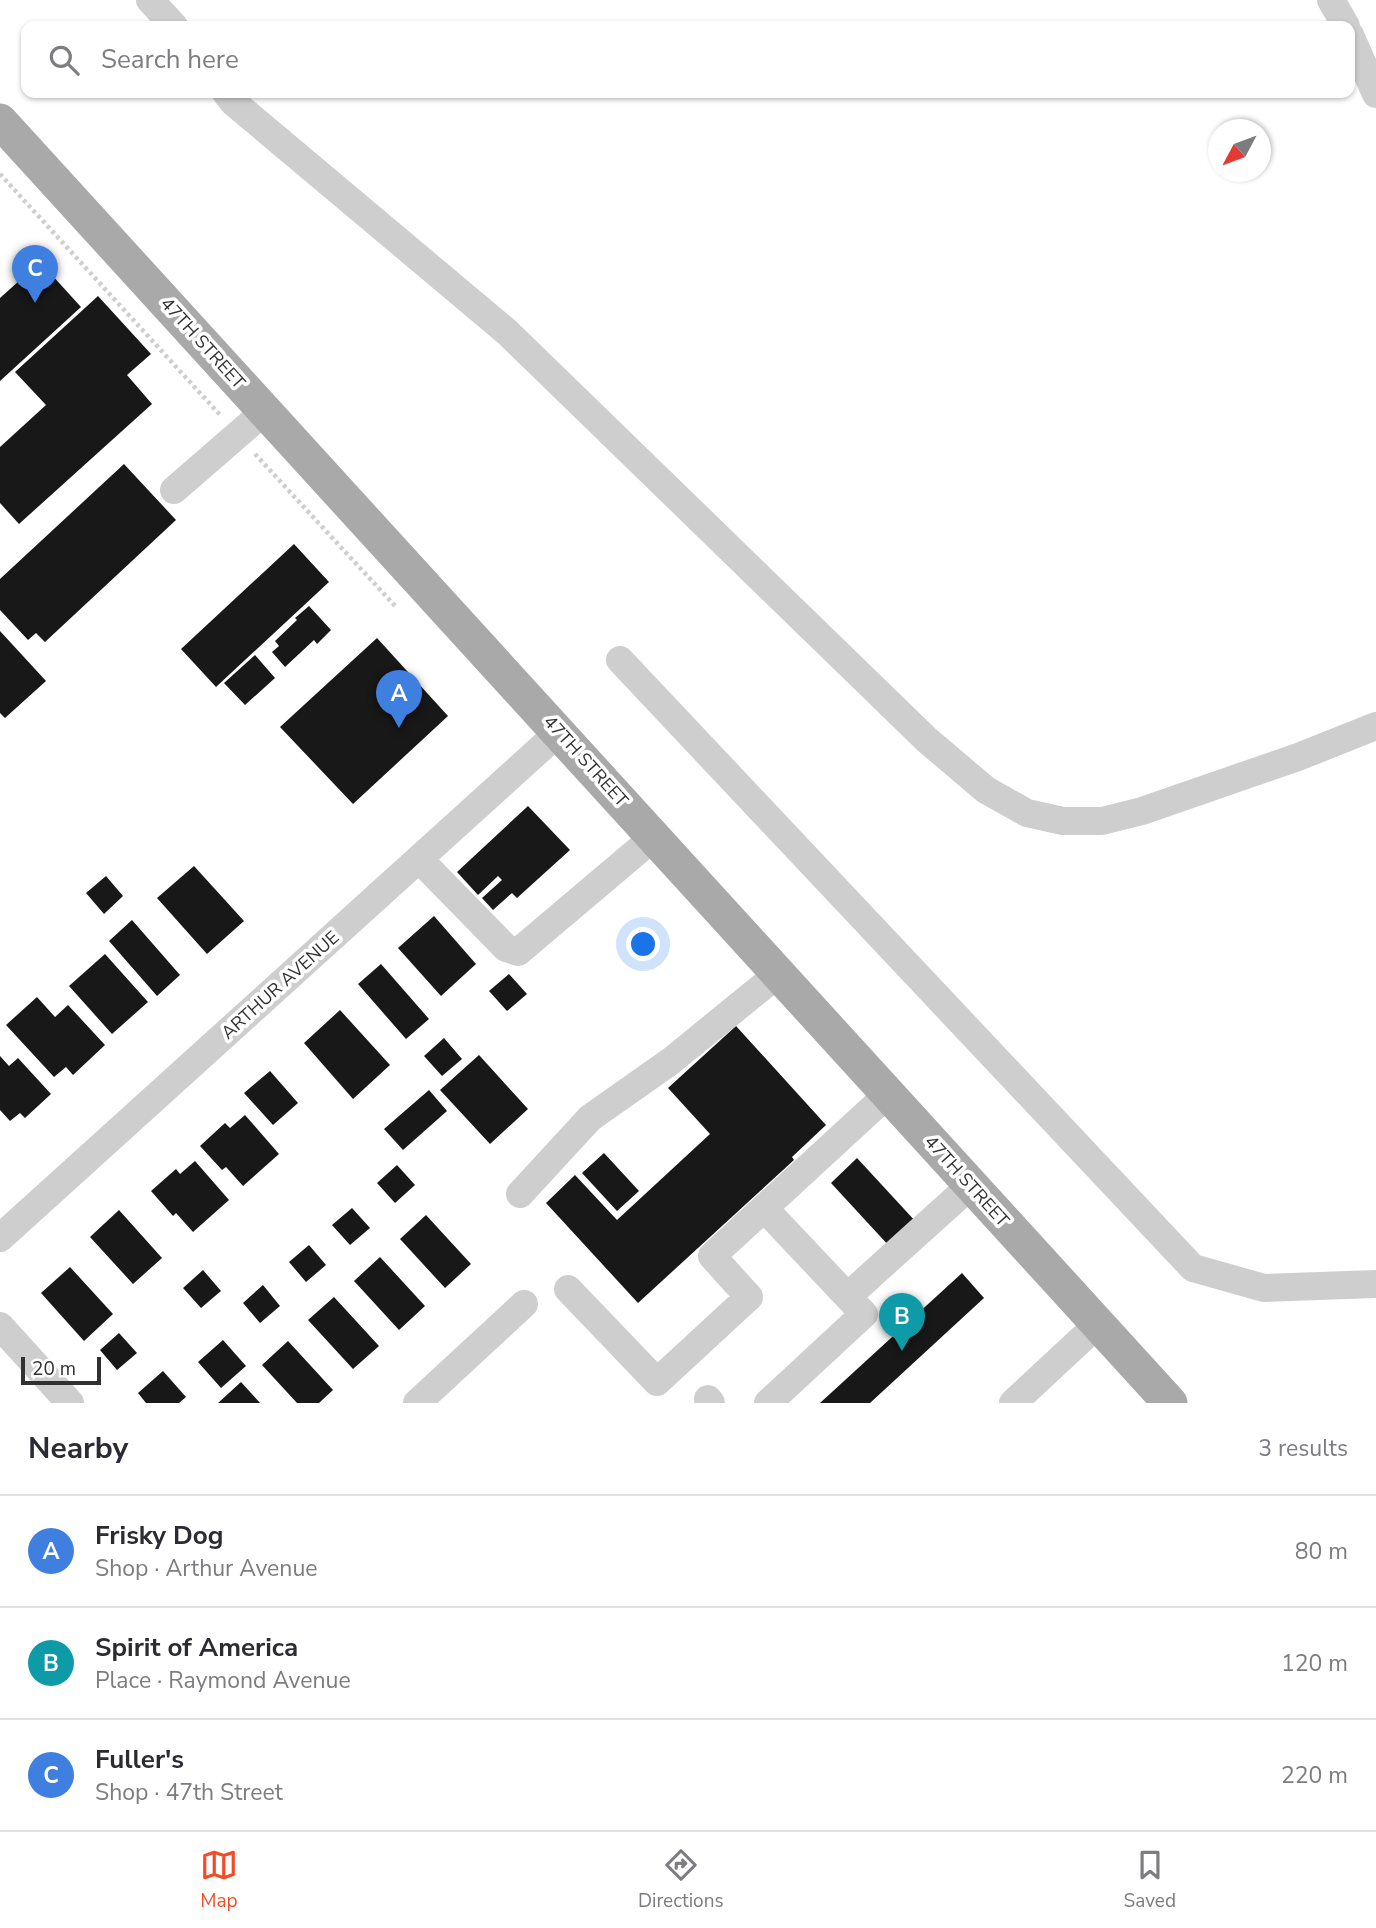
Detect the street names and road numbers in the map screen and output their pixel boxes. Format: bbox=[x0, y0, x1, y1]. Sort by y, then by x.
street label: 47TH STREET bbox=[155, 292, 251, 394]
street label: 47TH STREET bbox=[538, 710, 634, 812]
street label: ARTHUR AVENUE bbox=[216, 926, 344, 1044]
street label: 47TH STREET bbox=[919, 1130, 1015, 1232]

